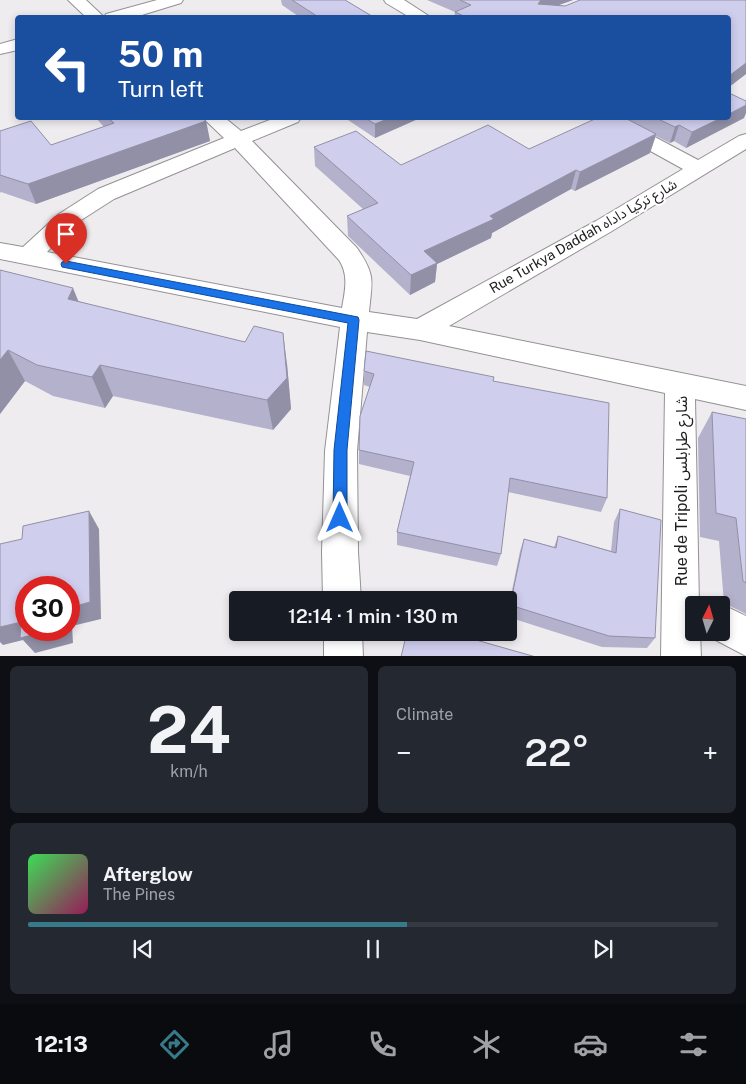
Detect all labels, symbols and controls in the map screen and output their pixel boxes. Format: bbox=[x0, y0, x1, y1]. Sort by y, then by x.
text: 50 m bbox=[118, 34, 203, 75]
icon: left bbox=[35, 35, 100, 100]
text: Turn left bbox=[118, 76, 204, 102]
street label: Rue Turkya Daddah شارع تركيا داداه bbox=[486, 176, 681, 299]
pin bbox=[45, 213, 87, 264]
icon: arrive bbox=[52, 220, 80, 248]
street label: Rue de Tripoli شارع طرابلس bbox=[672, 396, 694, 586]
position arrow bbox=[313, 491, 365, 543]
speed limit sign: 30 bbox=[15, 576, 80, 641]
north arrow bbox=[685, 596, 730, 641]
map controls bbox=[685, 596, 730, 641]
text: 12:14 · 1 min · 130 m bbox=[288, 605, 458, 627]
text: 24 bbox=[147, 691, 231, 768]
text: Climate bbox=[396, 705, 453, 724]
text: 22° bbox=[525, 730, 589, 775]
text: − bbox=[396, 736, 412, 769]
text: + bbox=[702, 736, 718, 769]
text: km/h bbox=[170, 762, 208, 781]
text: Afterglow bbox=[103, 863, 193, 885]
text: The Pines bbox=[103, 885, 175, 904]
icon: previous bbox=[129, 935, 157, 963]
icon: pause bbox=[359, 935, 387, 963]
icon: next bbox=[589, 935, 617, 963]
icon: directions bbox=[157, 1027, 192, 1062]
icon: music bbox=[261, 1027, 296, 1062]
icon: phone bbox=[365, 1027, 400, 1062]
icon: climate bbox=[469, 1027, 504, 1062]
icon: car bbox=[573, 1027, 608, 1062]
icon: filters bbox=[676, 1027, 711, 1062]
text: 12:13 bbox=[34, 1031, 88, 1057]

